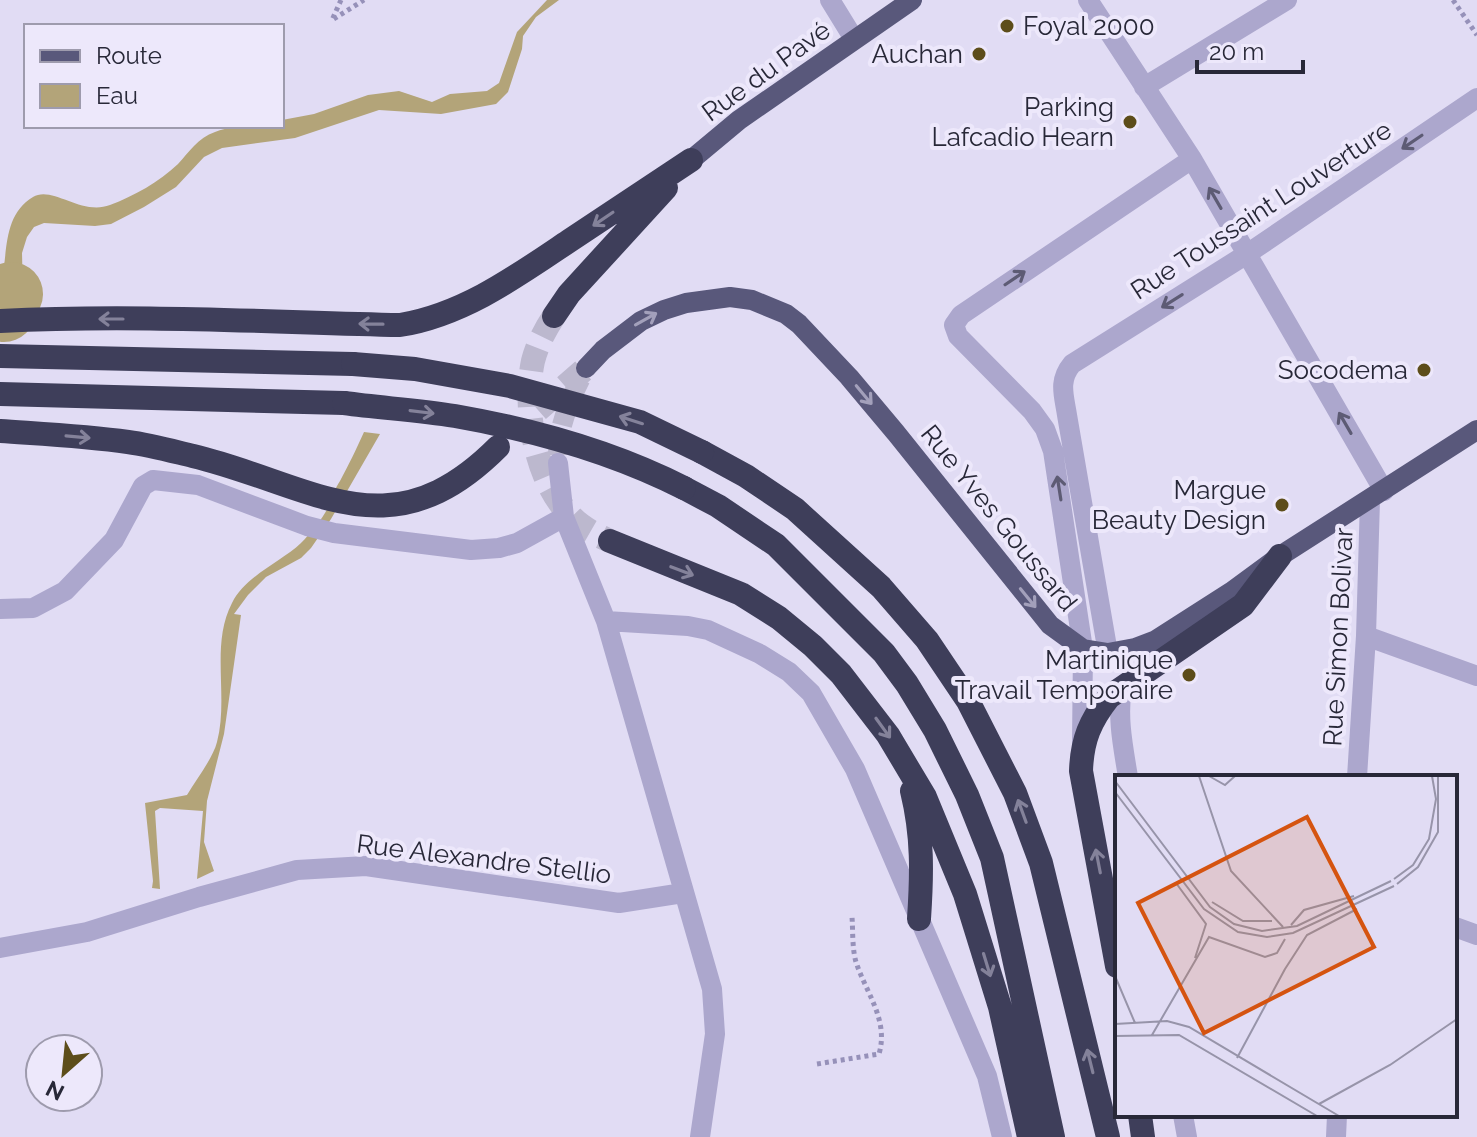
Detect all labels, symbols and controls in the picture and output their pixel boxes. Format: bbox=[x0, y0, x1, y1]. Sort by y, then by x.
place label: Foyal 2000 bbox=[1023, 11, 1155, 41]
street label: Rue du Pavé bbox=[696, 15, 836, 127]
marker: Foyal 2000 bbox=[998, 17, 1016, 35]
legend bbox=[24, 24, 284, 128]
scale bar bbox=[1197, 24, 1303, 74]
text: 20 m bbox=[1209, 37, 1264, 66]
place label: Auchan bbox=[872, 39, 963, 69]
text: Route bbox=[96, 41, 162, 70]
marker: Auchan bbox=[970, 45, 988, 63]
text: Eau bbox=[96, 81, 138, 110]
place label: Parking Lafcadio Hearn bbox=[932, 92, 1114, 152]
marker: Parking Lafcadio Hearn bbox=[1121, 113, 1139, 131]
street label: Rue Toussaint Louverture bbox=[1125, 115, 1397, 305]
one-way arrow bbox=[1402, 134, 1424, 150]
one-way arrow bbox=[1207, 187, 1223, 210]
one-way arrow bbox=[593, 210, 615, 227]
one-way arrow bbox=[1004, 270, 1026, 286]
one-way arrow bbox=[1161, 293, 1184, 309]
one-way arrow bbox=[98, 311, 125, 327]
one-way arrow bbox=[634, 311, 657, 327]
one-way arrow bbox=[358, 316, 385, 332]
place label: Socodema bbox=[1278, 355, 1408, 385]
marker: Socodema bbox=[1415, 361, 1433, 379]
one-way arrow bbox=[855, 384, 873, 405]
one-way arrow bbox=[408, 405, 435, 420]
one-way arrow bbox=[619, 412, 644, 427]
one-way arrow bbox=[1337, 412, 1353, 435]
street label: Rue Yves Goussard bbox=[915, 419, 1083, 617]
one-way arrow bbox=[64, 430, 91, 445]
place label: Margue Beauty Design bbox=[1092, 475, 1266, 535]
one-way arrow bbox=[1051, 476, 1066, 502]
marker: Margue Beauty Design bbox=[1273, 496, 1291, 514]
street label: Rue Simon Bolivar bbox=[1317, 527, 1359, 747]
one-way arrow bbox=[669, 565, 694, 579]
one-way arrow bbox=[1019, 587, 1036, 608]
place label: Martinique Travail Temporaire bbox=[955, 645, 1173, 705]
marker: Martinique Travail Temporaire bbox=[1180, 666, 1198, 684]
one-way arrow bbox=[875, 717, 891, 739]
inset map bbox=[1115, 775, 1457, 1117]
one-way arrow bbox=[1013, 798, 1028, 823]
street label: Rue Alexandre Stellio bbox=[355, 828, 613, 890]
one-way arrow bbox=[1090, 849, 1105, 875]
one-way arrow bbox=[981, 952, 995, 977]
north arrow bbox=[24, 1033, 104, 1113]
one-way arrow bbox=[1081, 1049, 1096, 1075]
text: N bbox=[42, 1075, 68, 1106]

